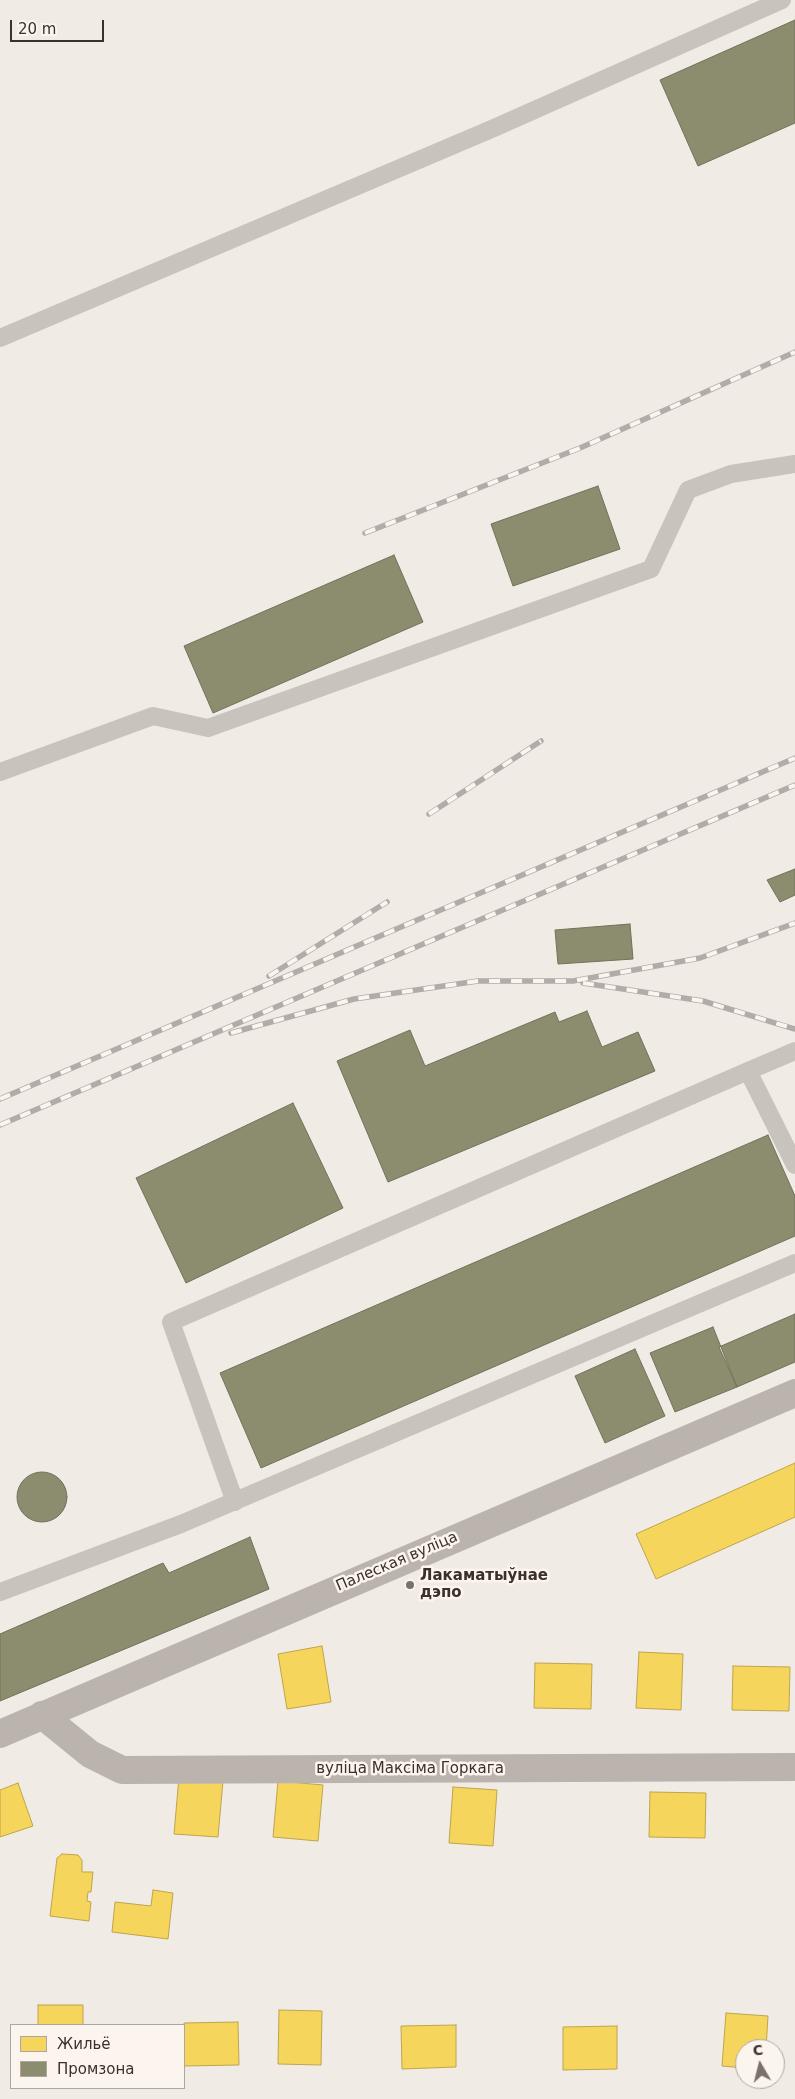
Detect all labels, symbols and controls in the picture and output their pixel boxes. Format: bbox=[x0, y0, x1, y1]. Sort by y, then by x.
scale bar bbox=[12, 10, 106, 42]
text: 20 m bbox=[18, 20, 56, 38]
street label: Палеская вуліца bbox=[333, 1528, 461, 1596]
place label: Лакаматыўнае дэпо bbox=[420, 1567, 548, 1602]
marker: Лакаматыўнае дэпо bbox=[404, 1579, 416, 1591]
street label: вуліца Максіма Горкага bbox=[316, 1760, 504, 1778]
legend bbox=[10, 2024, 185, 2089]
text: Жильё bbox=[57, 2035, 111, 2053]
north arrow bbox=[735, 2039, 785, 2089]
text: С bbox=[752, 2041, 764, 2059]
text: Промзона bbox=[57, 2060, 134, 2078]

